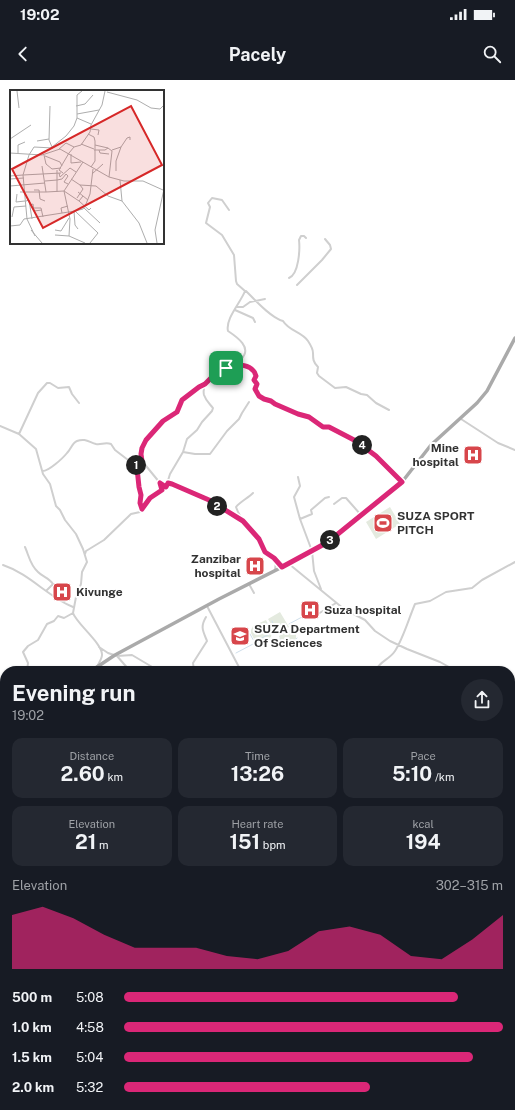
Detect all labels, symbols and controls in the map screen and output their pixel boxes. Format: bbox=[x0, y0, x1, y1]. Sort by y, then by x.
text: 19:02 bbox=[20, 6, 60, 23]
icon: back bbox=[12, 43, 34, 65]
icon: search bbox=[481, 43, 503, 65]
text: Pacely bbox=[229, 44, 286, 65]
inset map bbox=[10, 90, 164, 244]
pin bbox=[209, 351, 243, 385]
icon: arrive bbox=[215, 357, 237, 379]
pin: 4 bbox=[352, 435, 372, 455]
text: 4 bbox=[358, 439, 366, 451]
place label: Mine hospital bbox=[412, 441, 459, 469]
hospital icon: Mine hospital bbox=[462, 444, 484, 466]
pin: 1 bbox=[126, 455, 146, 475]
text: 1 bbox=[134, 459, 138, 471]
pin: 2 bbox=[207, 496, 227, 516]
text: 2 bbox=[214, 500, 221, 512]
place label: SUZA SPORT PITCH bbox=[397, 509, 475, 537]
sports icon: SUZA SPORT PITCH bbox=[372, 512, 394, 534]
pin: 3 bbox=[320, 530, 340, 550]
text: 3 bbox=[326, 534, 334, 546]
place label: Zanzibar hospital bbox=[191, 552, 241, 580]
hospital icon: Zanzibar hospital bbox=[244, 555, 266, 577]
hospital icon: Kivunge bbox=[51, 581, 73, 603]
place label: Kivunge bbox=[76, 585, 123, 599]
hospital icon: Suza hospital bbox=[299, 599, 321, 621]
place label: Suza hospital bbox=[324, 603, 402, 617]
place label: SUZA Department Of Sciences bbox=[254, 622, 360, 650]
school or university icon: SUZA Department Of Sciences bbox=[229, 625, 251, 647]
button: share bbox=[461, 679, 503, 721]
text: Evening run bbox=[12, 680, 136, 706]
text: 19:02 bbox=[12, 708, 44, 723]
text: Distance bbox=[70, 750, 114, 762]
text: Time bbox=[245, 750, 270, 762]
text: Pace bbox=[411, 750, 436, 762]
text: 2.60 bbox=[61, 762, 105, 786]
text: 13:26 bbox=[231, 762, 284, 786]
text: 5:10 bbox=[392, 762, 432, 786]
text: km bbox=[105, 771, 123, 783]
text: /km bbox=[432, 771, 454, 783]
text: Elevation bbox=[68, 818, 115, 830]
text: Heart rate bbox=[231, 818, 283, 830]
text: kcal bbox=[413, 818, 434, 830]
text: 21 bbox=[75, 830, 96, 854]
text: 151 bbox=[230, 830, 260, 854]
text: 194 bbox=[406, 830, 441, 854]
text: m bbox=[96, 839, 109, 851]
text: bpm bbox=[260, 839, 285, 851]
text: Elevation bbox=[12, 878, 67, 893]
text: 302–315 m bbox=[436, 878, 503, 893]
text: 500 m bbox=[12, 990, 52, 1005]
text: 5:08 bbox=[76, 990, 104, 1005]
text: 1.0 km bbox=[12, 1020, 52, 1035]
text: 4:58 bbox=[76, 1020, 104, 1035]
text: 1.5 km bbox=[12, 1050, 52, 1065]
text: 5:04 bbox=[76, 1050, 103, 1065]
text: 2.0 km bbox=[12, 1080, 54, 1095]
text: 5:32 bbox=[76, 1080, 103, 1095]

